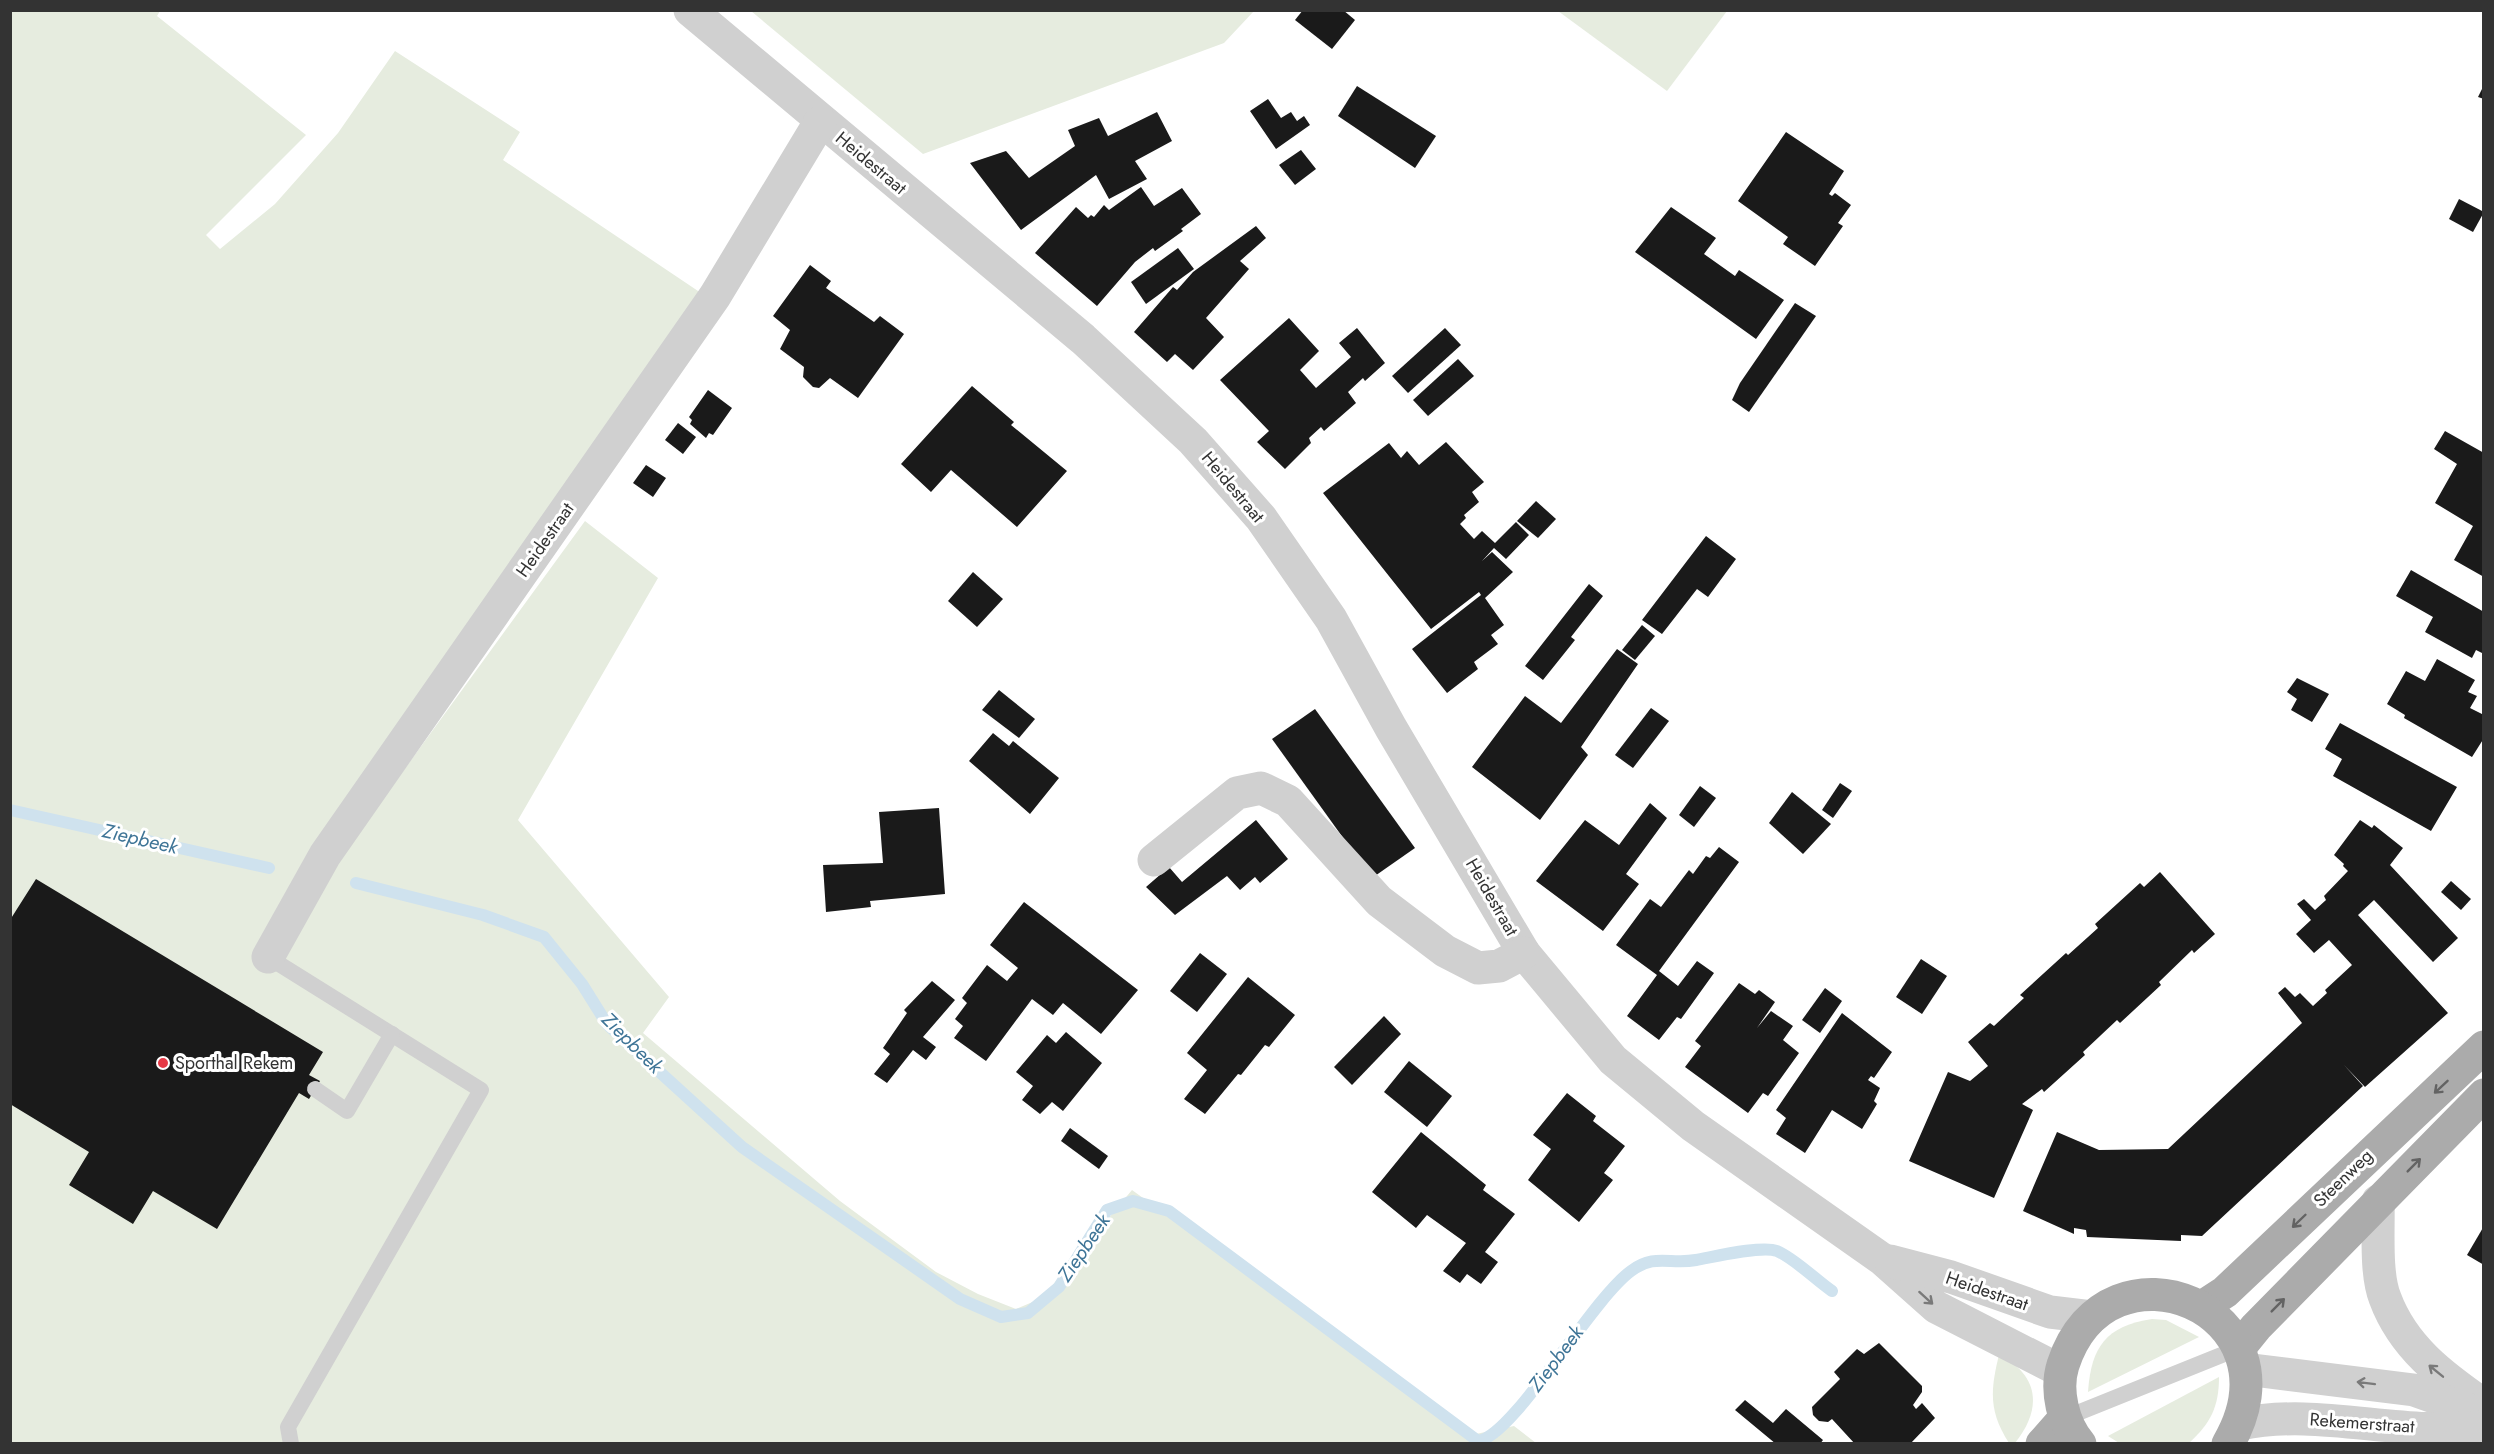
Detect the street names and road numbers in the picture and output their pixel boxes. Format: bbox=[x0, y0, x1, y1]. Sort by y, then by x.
street label: Heidestraat bbox=[830, 125, 913, 201]
street label: Heidestraat bbox=[1195, 446, 1271, 529]
street label: Heidestraat bbox=[510, 497, 581, 583]
street label: Heidestraat bbox=[1459, 853, 1525, 941]
street label: Steenweg bbox=[2307, 1143, 2379, 1213]
street label: Heidestraat bbox=[1942, 1265, 2032, 1317]
street label: Rekemerstraat bbox=[2309, 1406, 2416, 1440]

